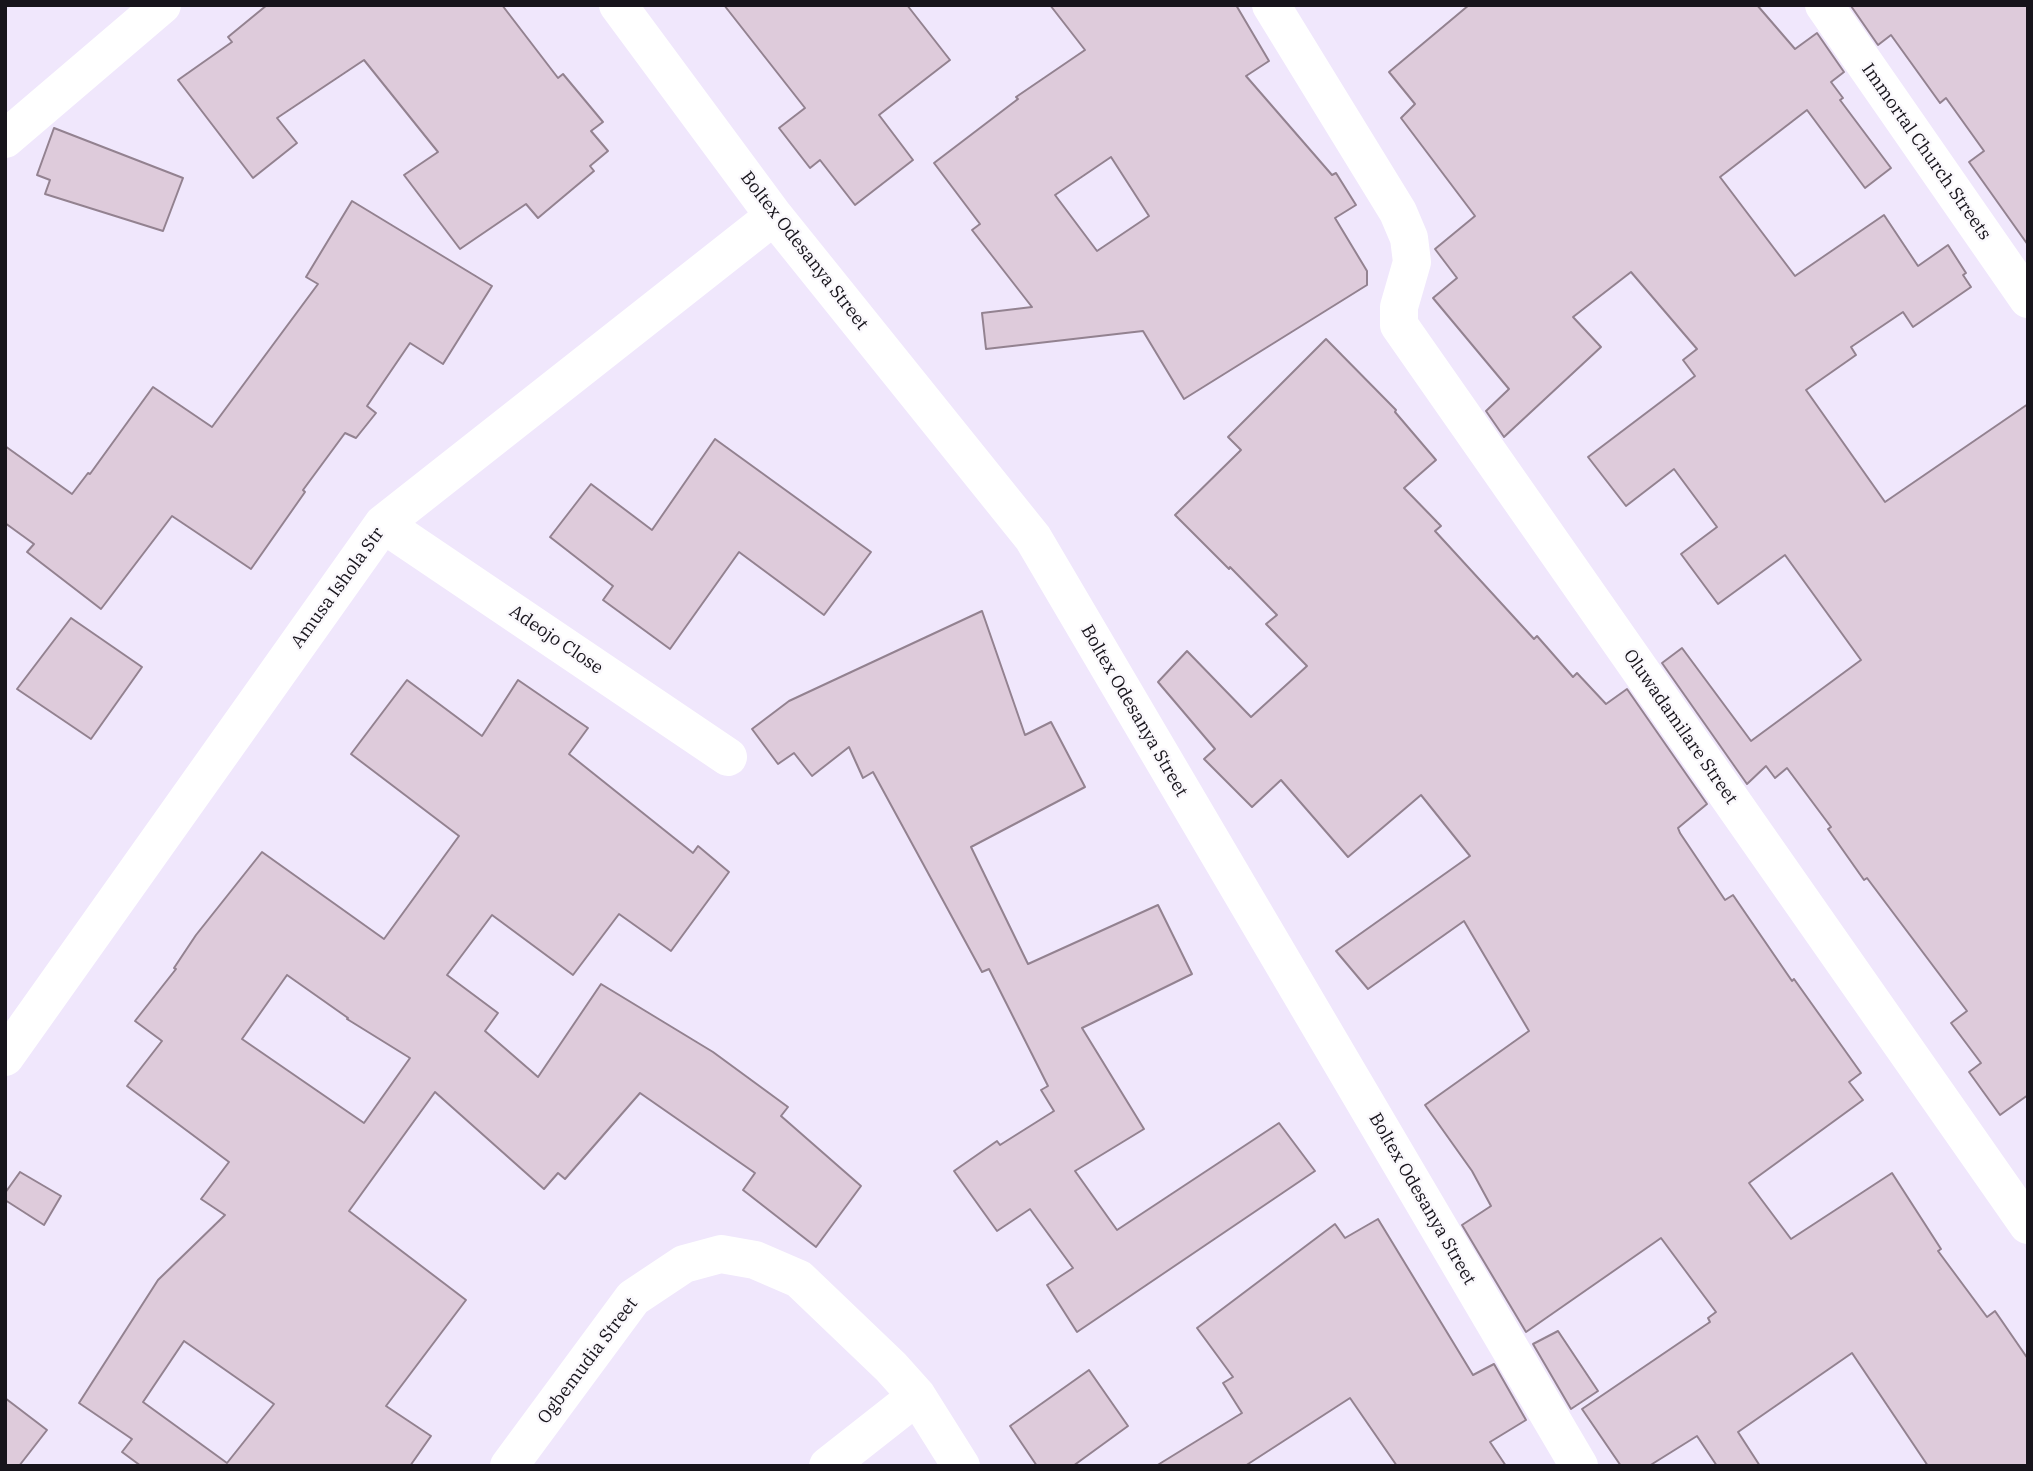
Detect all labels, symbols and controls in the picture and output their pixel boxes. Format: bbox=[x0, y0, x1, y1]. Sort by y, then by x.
street label: Immortal Church Streets bbox=[1857, 60, 1995, 244]
street label: Boltex Odesanya Street bbox=[735, 168, 873, 334]
street label: Amusa Ishola Str bbox=[287, 523, 389, 653]
street label: Adeojo Close bbox=[505, 601, 607, 679]
street label: Boltex Odesanya Street bbox=[1076, 621, 1192, 801]
street label: Oluwadamilare Street bbox=[1618, 645, 1742, 809]
street label: Boltex Odesanya Street bbox=[1364, 1109, 1480, 1289]
street label: Ogbemudia Street bbox=[533, 1294, 643, 1428]

